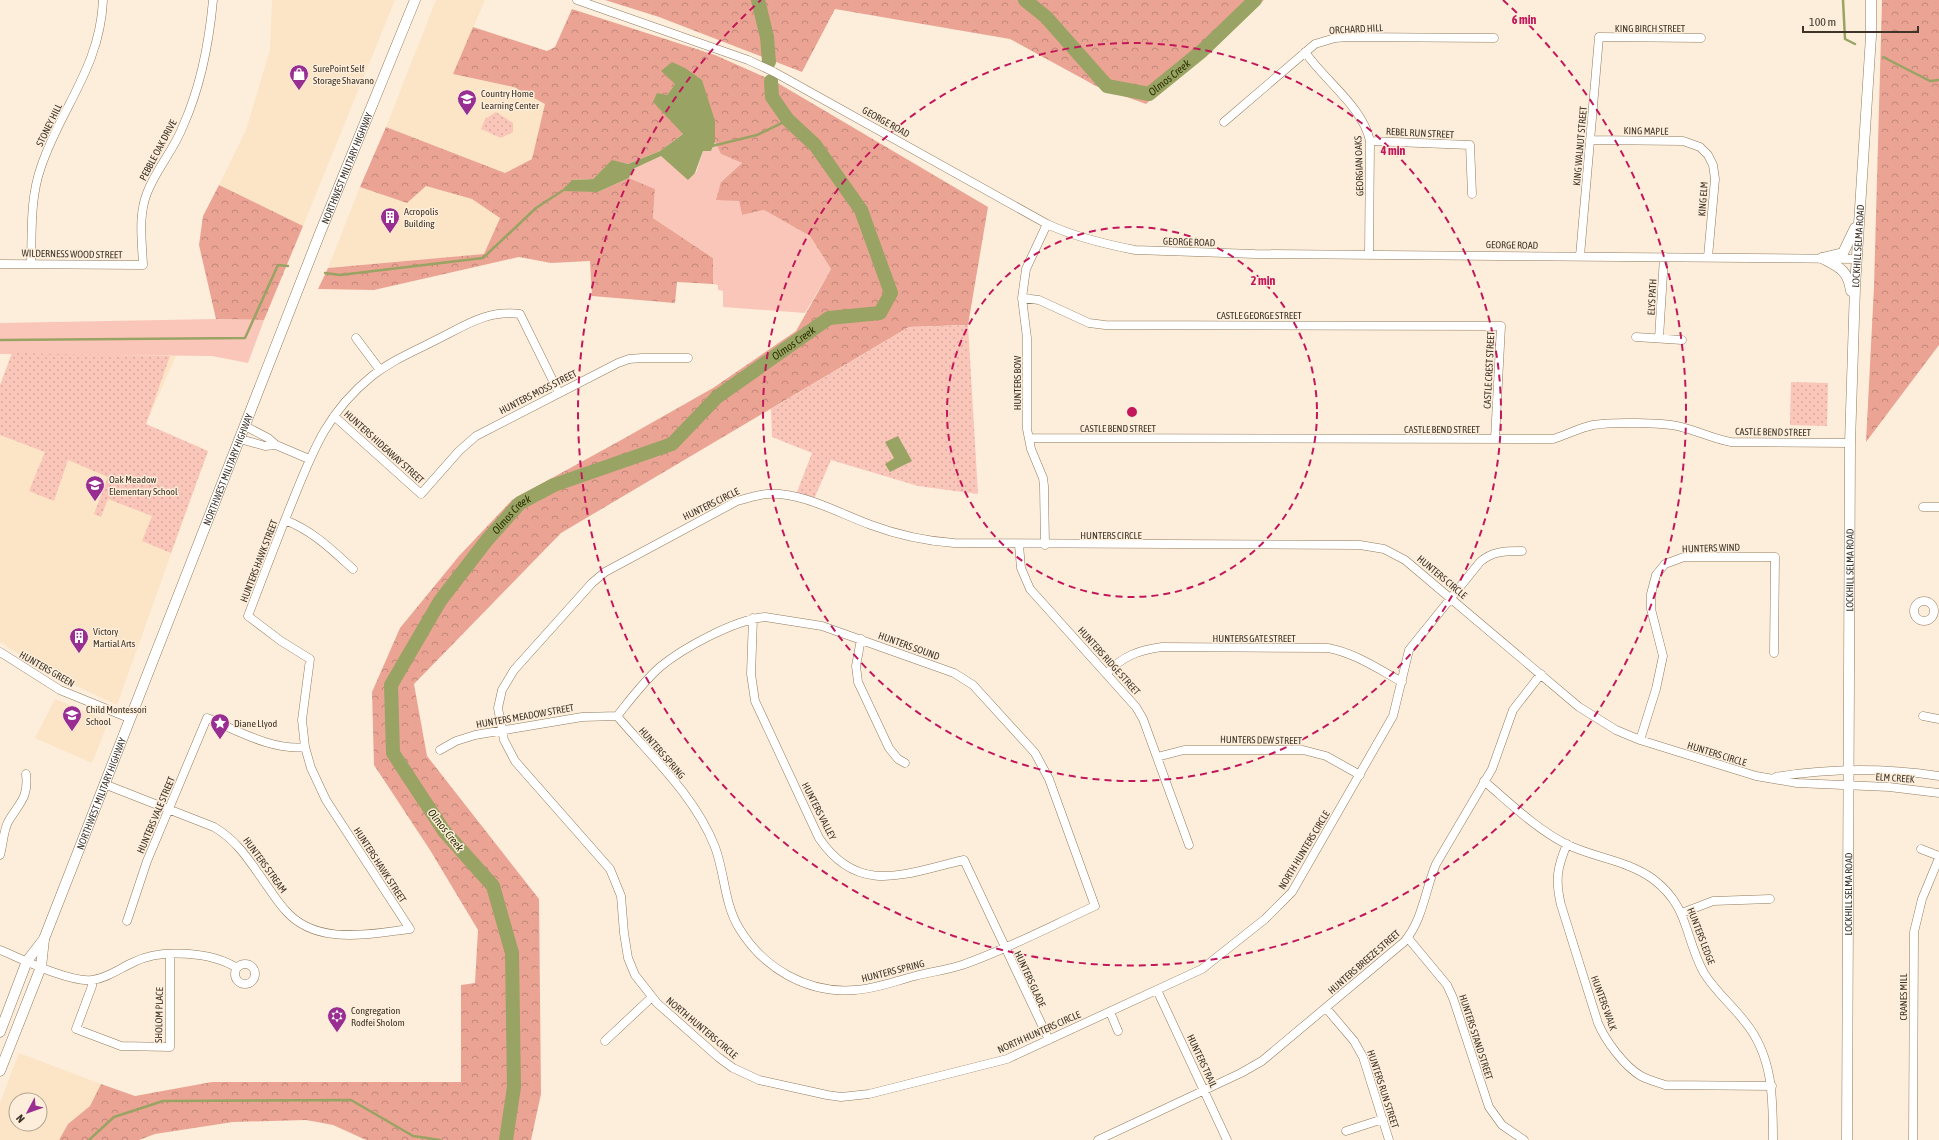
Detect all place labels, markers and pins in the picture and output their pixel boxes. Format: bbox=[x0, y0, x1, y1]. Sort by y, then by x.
shop icon: SurePoint Self Storage Shavano bbox=[288, 63, 310, 91]
place label: SurePoint Self Storage Shavano bbox=[313, 63, 374, 86]
school or university icon: Country Home Learning Center bbox=[456, 88, 478, 116]
place label: Country Home Learning Center bbox=[481, 88, 540, 111]
building icon: Acropolis Building bbox=[379, 206, 401, 234]
place label: Acropolis Building bbox=[404, 206, 439, 229]
centre of rings bbox=[1125, 405, 1139, 419]
school or university icon: Oak Meadow Elementary School bbox=[84, 474, 106, 502]
place label: Oak Meadow Elementary School bbox=[109, 474, 178, 497]
building icon: Victory Martial Arts bbox=[68, 626, 90, 654]
place label: Victory Martial Arts bbox=[93, 626, 136, 649]
school or university icon: Child Montessori School bbox=[61, 704, 83, 732]
place label: Child Montessori School bbox=[86, 704, 147, 727]
place icon: Diane Llyod bbox=[209, 712, 231, 740]
place label: Diane Llyod bbox=[234, 718, 277, 729]
synagogue icon: Congregation Rodfei Sholom bbox=[326, 1005, 348, 1033]
place label: Congregation Rodfei Sholom bbox=[351, 1005, 405, 1028]

